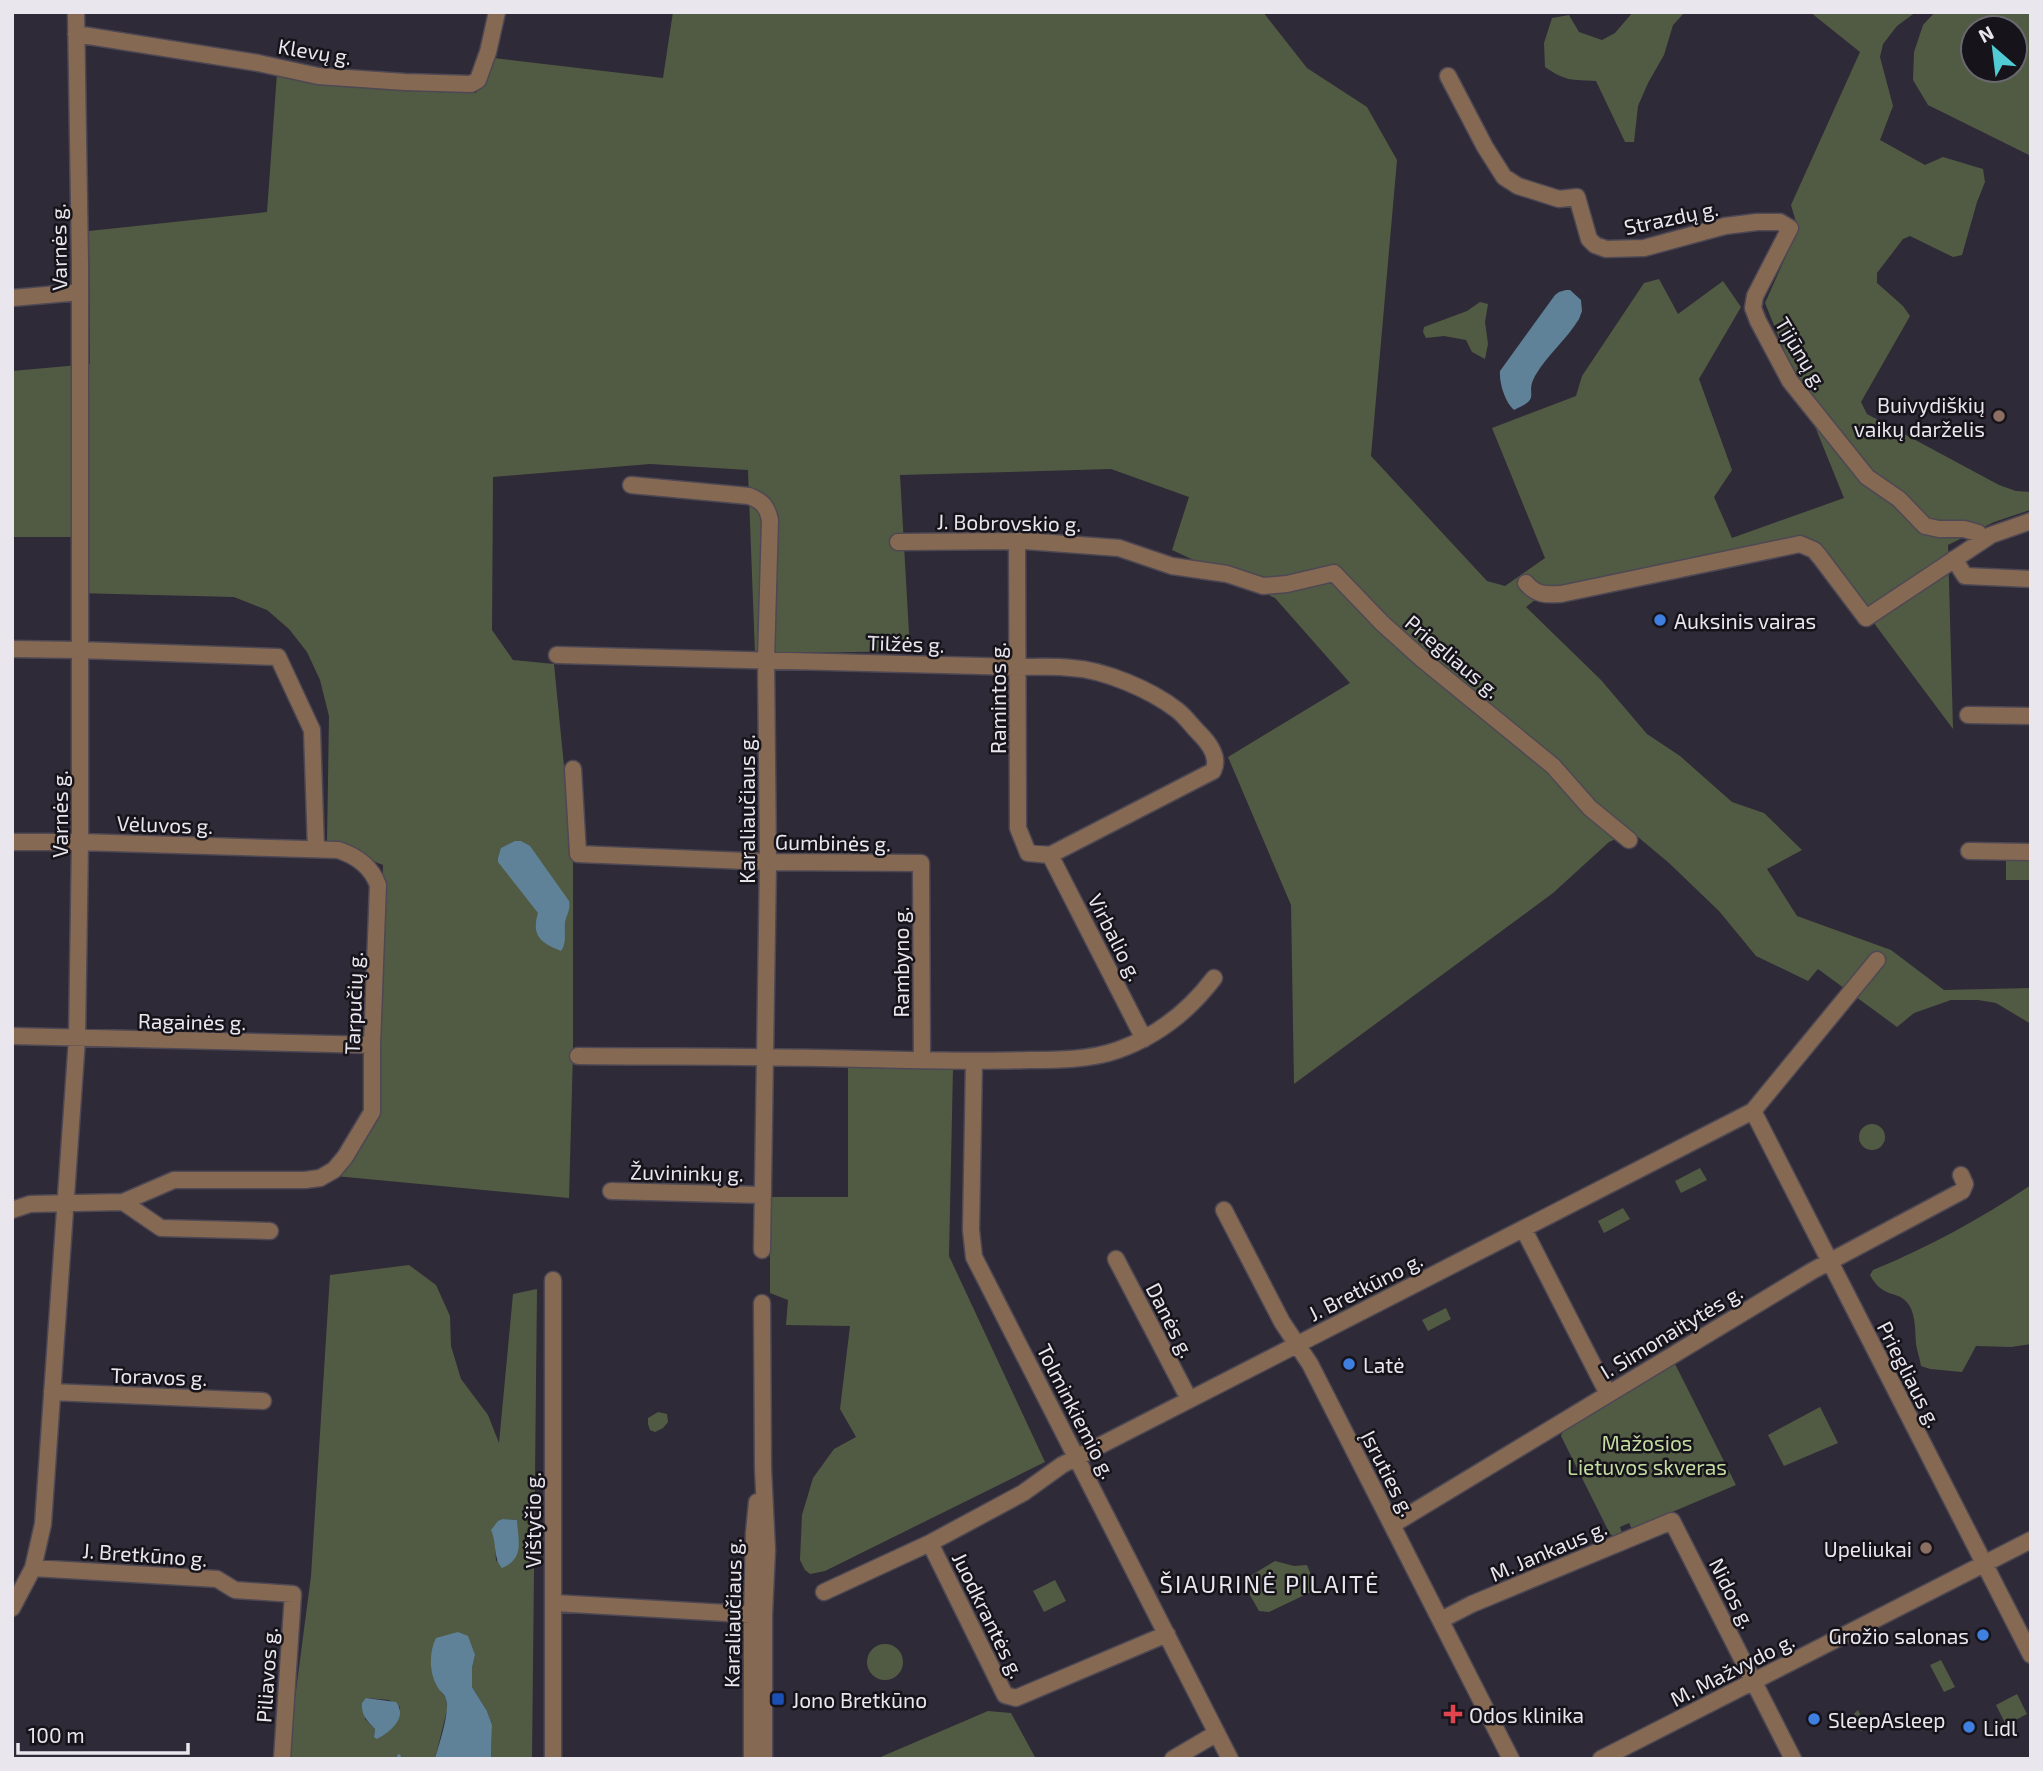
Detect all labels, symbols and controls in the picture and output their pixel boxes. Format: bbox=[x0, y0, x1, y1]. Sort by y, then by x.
north arrow bbox=[1959, 14, 2029, 84]
text: N bbox=[1974, 20, 1997, 47]
street label: Klevų g. bbox=[276, 33, 354, 69]
street label: Strazdų g. bbox=[1622, 195, 1720, 239]
street label: Varnės g. bbox=[45, 203, 71, 291]
street label: Tijūnų g. bbox=[1770, 312, 1833, 394]
place label: Buivydiškių vaikų darželis bbox=[1854, 392, 1985, 441]
marker: Buivydiškių vaikų darželis bbox=[1991, 408, 2007, 424]
street label: J. Bobrovskio g. bbox=[937, 508, 1081, 536]
place label: Auksinis vairas bbox=[1674, 608, 1816, 633]
street label: Priegliaus g. bbox=[1401, 609, 1505, 703]
marker: Auksinis vairas bbox=[1652, 612, 1668, 628]
street label: Tilžės g. bbox=[867, 629, 945, 657]
street label: Ramintos g. bbox=[985, 642, 1010, 754]
street label: Karaliaučiaus g. bbox=[734, 734, 759, 884]
street label: Varnės g. bbox=[47, 770, 72, 858]
street label: Vėluvos g. bbox=[116, 810, 214, 838]
street label: Gumbinės g. bbox=[775, 828, 891, 856]
street label: Virbalio g. bbox=[1083, 889, 1149, 985]
street label: Rambyno g. bbox=[888, 906, 913, 1018]
street label: Tarpučių g. bbox=[339, 951, 367, 1055]
street label: Ragainės g. bbox=[138, 1008, 246, 1034]
street label: Žuvininkų g. bbox=[630, 1159, 744, 1185]
street label: J. Bretkūno g. bbox=[1304, 1246, 1426, 1326]
street label: Danės g. bbox=[1142, 1278, 1200, 1362]
street label: I. Simonaitytės g. bbox=[1595, 1279, 1747, 1383]
street label: Priegliaus g. bbox=[1873, 1317, 1947, 1431]
street label: Tolminkiemio g. bbox=[1032, 1340, 1122, 1482]
place label: Latė bbox=[1363, 1352, 1405, 1377]
marker: Latė bbox=[1341, 1356, 1357, 1372]
street label: Toravos g. bbox=[110, 1362, 208, 1390]
street label: Įsruties g. bbox=[1357, 1426, 1421, 1520]
park label: Mažosios Lietuvos skveras bbox=[1567, 1430, 1727, 1479]
street label: Vištyčio g. bbox=[520, 1472, 545, 1568]
street label: M. Jankaus g. bbox=[1486, 1514, 1610, 1586]
place label: Upeliukai bbox=[1824, 1536, 1912, 1561]
street label: J. Bretkūno g. bbox=[82, 1537, 208, 1571]
street label: Karaliaučiaus g. bbox=[718, 1538, 746, 1688]
marker: Upeliukai bbox=[1918, 1540, 1934, 1556]
street label: Juodkrantės g. bbox=[948, 1548, 1030, 1682]
street label: Nidos g. bbox=[1705, 1554, 1761, 1632]
district label: ŠIAURINĖ PILAITĖ bbox=[1160, 1569, 1380, 1598]
place label: Grožio salonas bbox=[1828, 1623, 1969, 1648]
street label: Piliavos g. bbox=[250, 1627, 282, 1723]
street label: M. Mažvydo g. bbox=[1666, 1627, 1798, 1711]
marker: Grožio salonas bbox=[1975, 1627, 1991, 1643]
place label: Jono Bretkūno bbox=[792, 1687, 927, 1712]
marker: Jono Bretkūno bbox=[770, 1691, 786, 1707]
place label: Odos klinika bbox=[1469, 1702, 1584, 1727]
marker: Odos klinika bbox=[1443, 1704, 1463, 1724]
place label: SleepAsleep bbox=[1828, 1707, 1945, 1732]
marker: SleepAsleep bbox=[1806, 1711, 1822, 1727]
scale bar bbox=[18, 1712, 187, 1756]
place label: Lidl bbox=[1983, 1715, 2018, 1740]
marker: Lidl bbox=[1961, 1719, 1977, 1735]
text: 100 m bbox=[28, 1722, 85, 1747]

